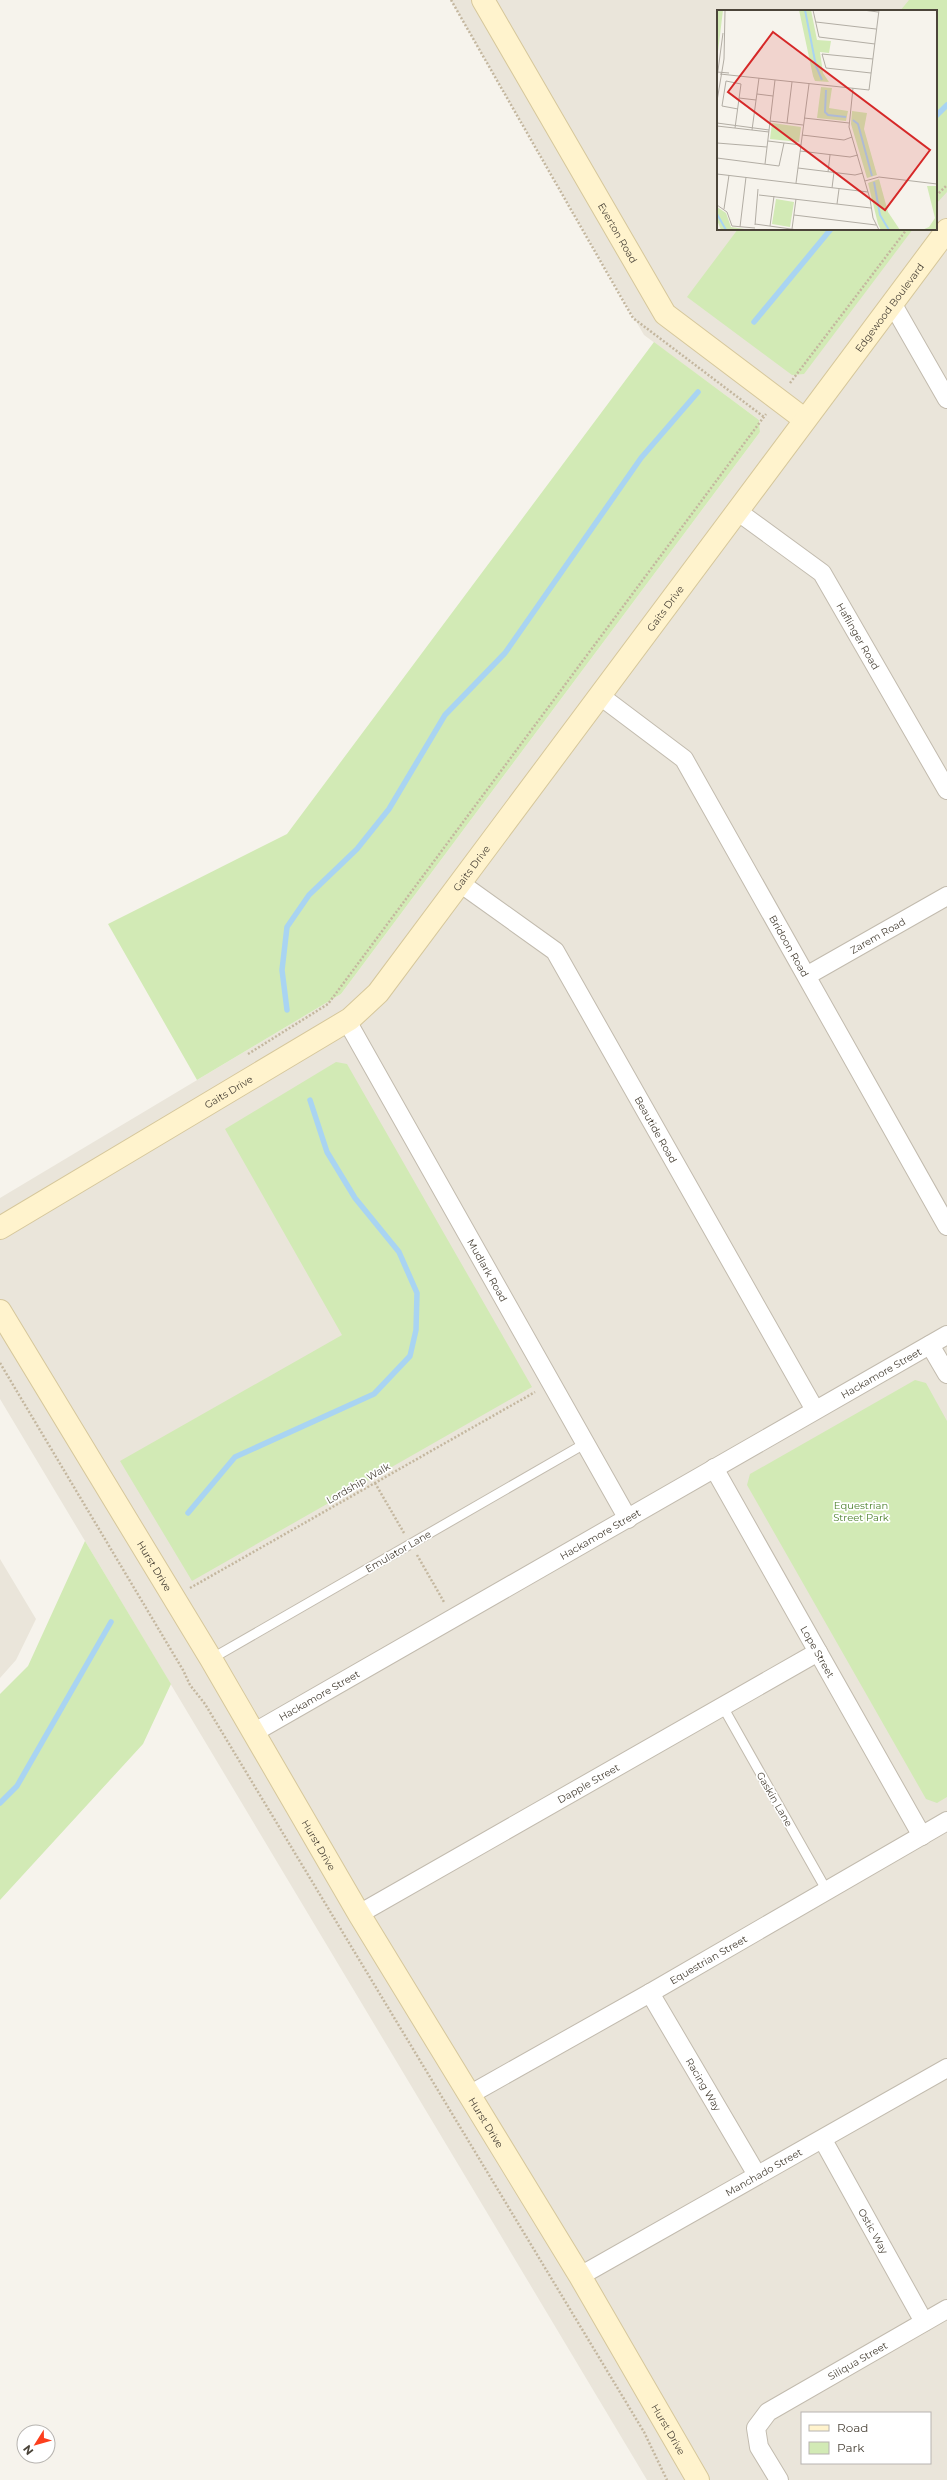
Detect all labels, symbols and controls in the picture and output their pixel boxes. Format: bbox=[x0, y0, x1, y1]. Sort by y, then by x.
inset map bbox=[717, 10, 937, 230]
street label: Everton Road bbox=[595, 200, 640, 266]
street label: Edgewood Boulevard bbox=[852, 261, 927, 355]
street label: Gaits Drive bbox=[644, 583, 687, 634]
street label: Haflinger Road bbox=[833, 600, 882, 672]
street label: Gaits Drive bbox=[450, 843, 493, 894]
street label: Bridoon Road bbox=[766, 913, 811, 980]
street label: Zarem Road bbox=[848, 915, 908, 957]
street label: Gaits Drive bbox=[202, 1073, 255, 1111]
street label: Beautide Road bbox=[632, 1094, 680, 1165]
street label: Mudlark Road bbox=[464, 1236, 510, 1304]
street label: Hackamore Street bbox=[839, 1345, 924, 1402]
street label: Lordship Walk bbox=[324, 1460, 393, 1507]
park label: Equestrian Street Park bbox=[833, 1499, 889, 1524]
street label: Hackamore Street bbox=[557, 1506, 643, 1563]
street label: Emulator Lane bbox=[363, 1527, 434, 1576]
street label: Hurst Drive bbox=[134, 1538, 174, 1594]
street label: Lope Street bbox=[798, 1624, 837, 1680]
street label: Hackamore Street bbox=[276, 1667, 362, 1724]
street label: Dapple Street bbox=[555, 1761, 622, 1806]
street label: Gaskin Lane bbox=[754, 1770, 795, 1829]
street label: Hurst Drive bbox=[299, 1817, 338, 1873]
street label: Equestrian Street bbox=[667, 1932, 749, 1987]
street label: Racing Way bbox=[683, 2056, 724, 2114]
street label: Hurst Drive bbox=[465, 2095, 506, 2150]
street label: Manchado Street bbox=[723, 2145, 805, 2199]
street label: Ostic Way bbox=[855, 2206, 891, 2257]
street label: Siliqua Street bbox=[826, 2339, 890, 2383]
street label: Hurst Drive bbox=[648, 2402, 688, 2457]
legend bbox=[801, 2412, 931, 2464]
text: Road bbox=[837, 2420, 868, 2435]
north arrow bbox=[16, 2424, 56, 2464]
text: Park bbox=[837, 2440, 865, 2455]
text: N bbox=[20, 2442, 36, 2458]

